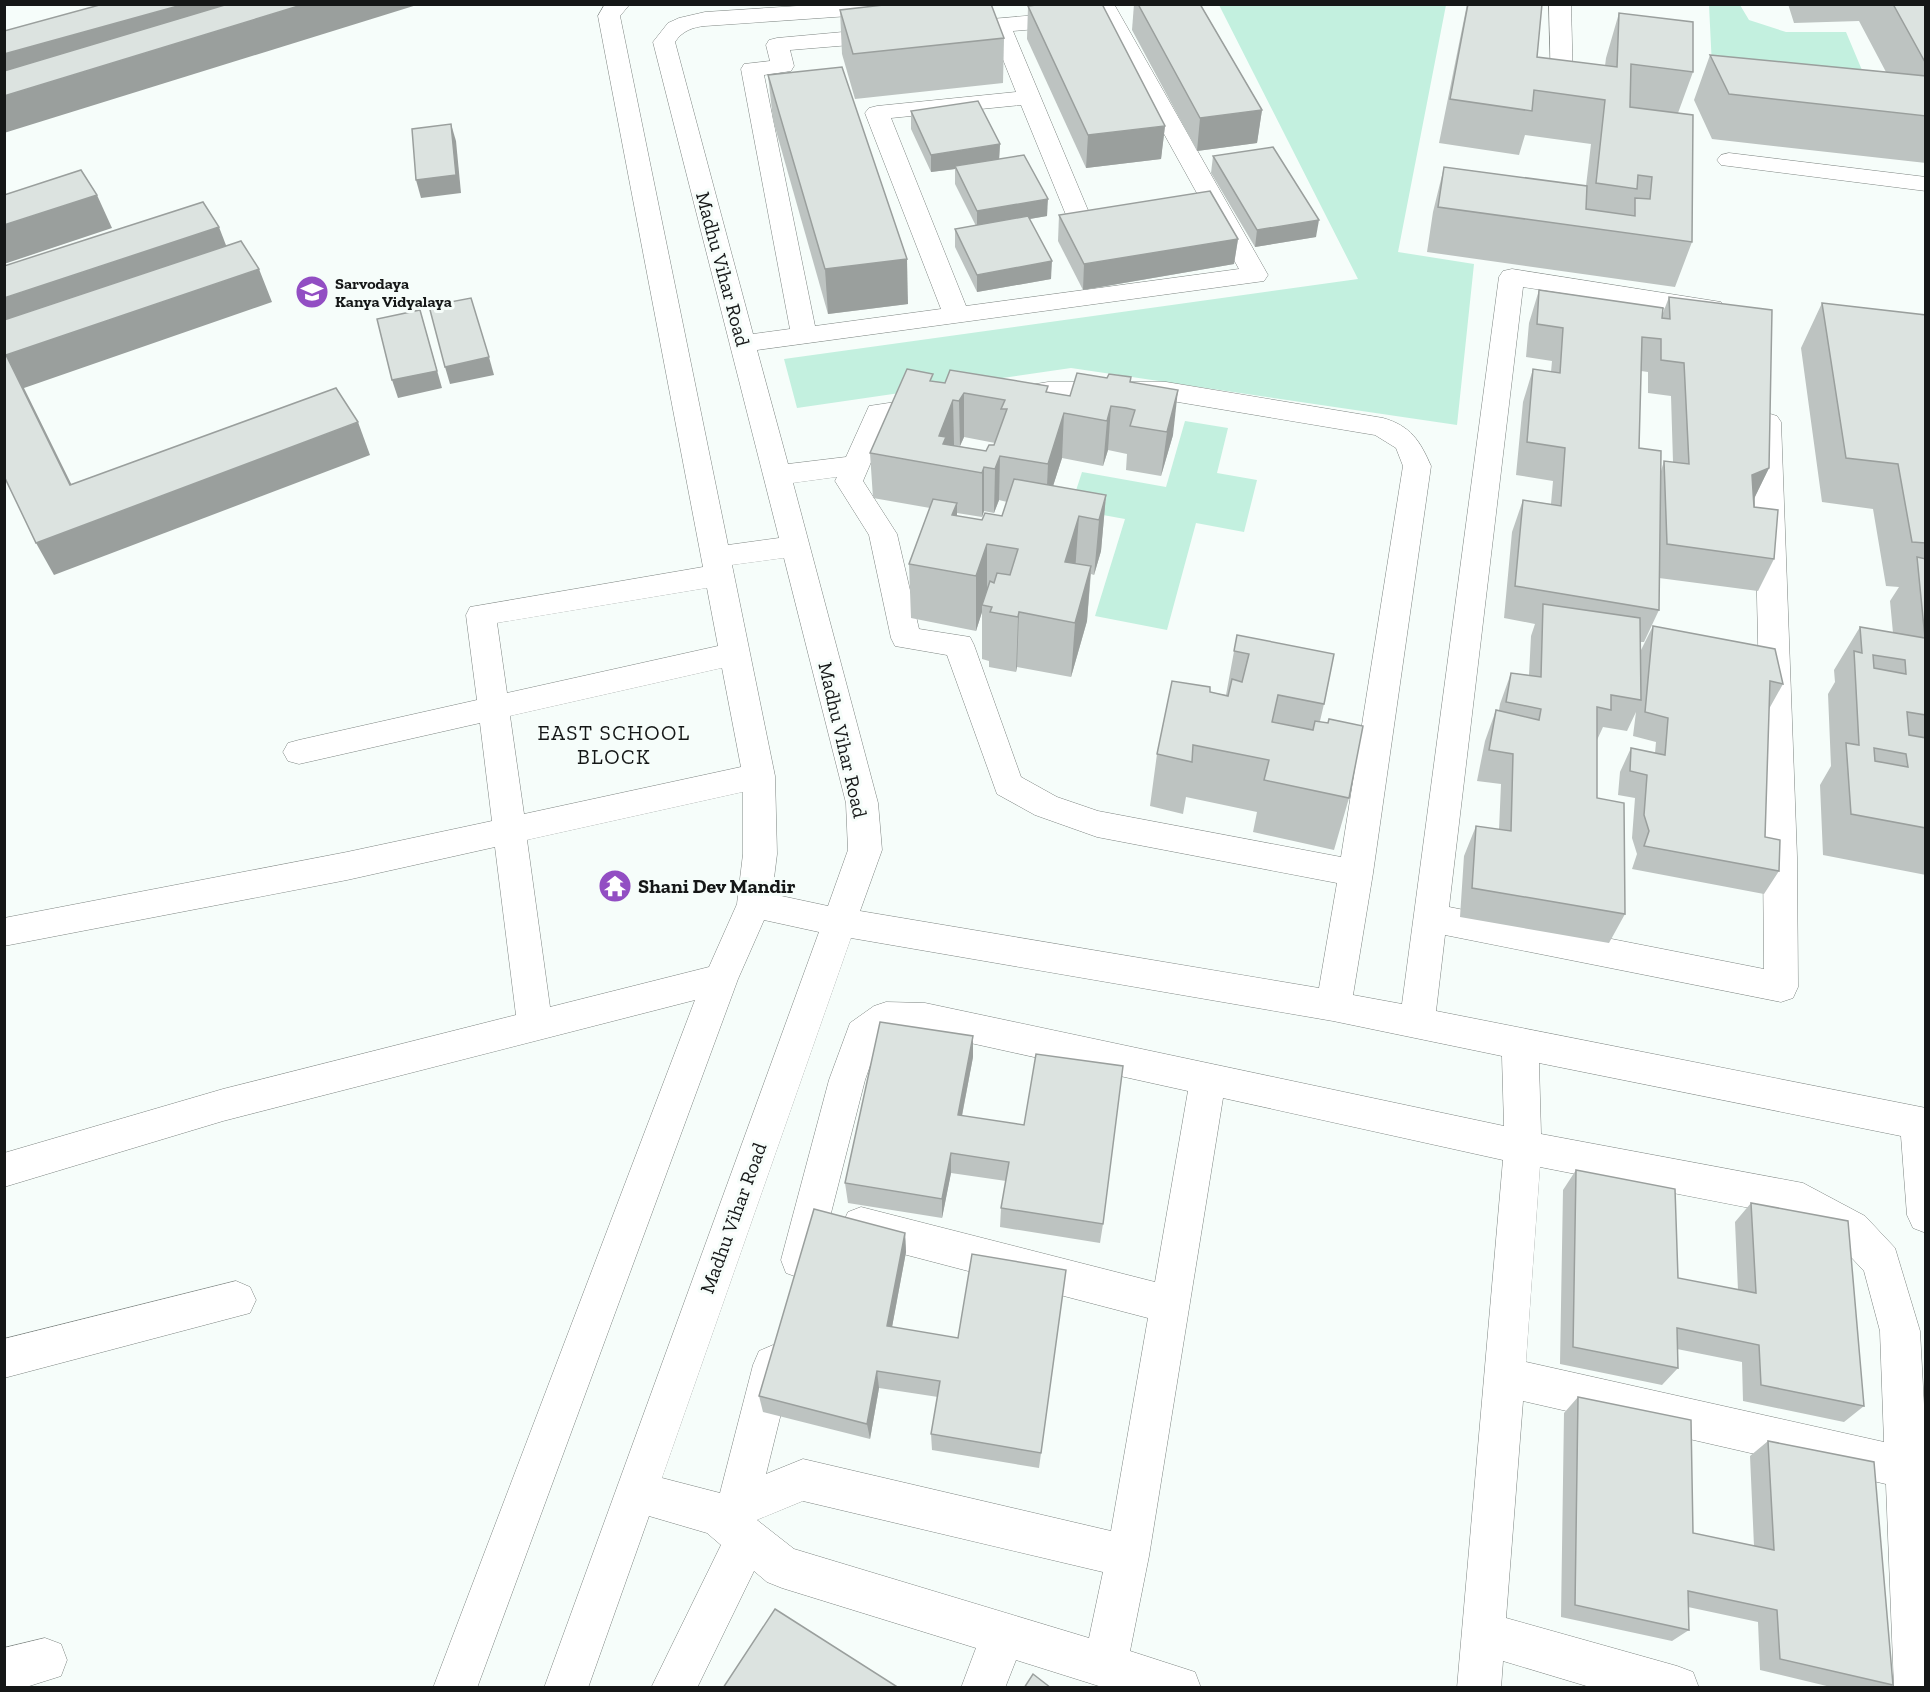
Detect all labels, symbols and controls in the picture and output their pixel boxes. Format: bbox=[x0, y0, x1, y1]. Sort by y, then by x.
street label: Madhu Vihar Road bbox=[691, 189, 755, 349]
school or university icon: Sarvodaya Kanya Vidyalaya bbox=[294, 274, 330, 310]
place label: Sarvodaya Kanya Vidyalaya bbox=[335, 274, 452, 311]
street label: Madhu Vihar Road bbox=[813, 660, 873, 820]
district label: EAST SCHOOL BLOCK bbox=[537, 720, 691, 769]
temple icon: Shani Dev Mandir bbox=[597, 868, 633, 904]
place label: Shani Dev Mandir bbox=[638, 874, 796, 898]
street label: Madhu Vihar Road bbox=[695, 1139, 771, 1297]

